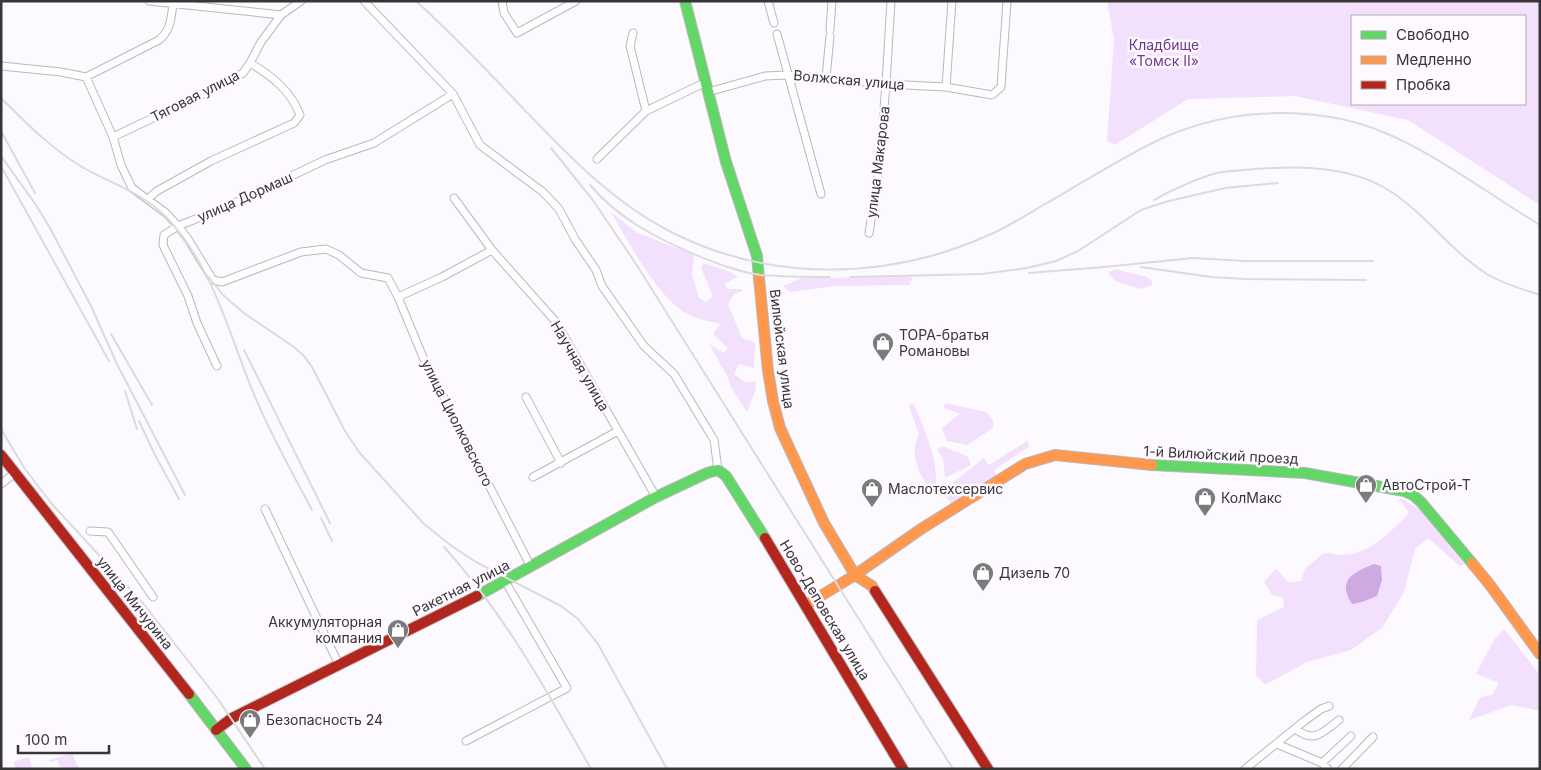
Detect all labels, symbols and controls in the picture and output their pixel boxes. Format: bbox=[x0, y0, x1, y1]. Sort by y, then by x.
legend bbox=[1351, 15, 1526, 105]
text: Свободно bbox=[1396, 25, 1470, 44]
park label: Кладбище «Томск II» bbox=[1129, 36, 1199, 69]
text: Медленно bbox=[1396, 50, 1472, 69]
street label: Тяговая улица bbox=[148, 66, 242, 125]
street label: Волжская улица bbox=[793, 66, 905, 93]
text: Пробка bbox=[1396, 75, 1451, 94]
street label: улица Макарова bbox=[862, 105, 893, 219]
street label: улица Дормаш bbox=[195, 168, 295, 225]
street label: Вилюйская улица bbox=[767, 288, 798, 410]
street label: Научная улица bbox=[548, 318, 613, 414]
place label: ТОРА-братья Романовы bbox=[899, 326, 989, 359]
shop icon: ТОРА-братья Романовы bbox=[871, 331, 895, 362]
street label: улица Циолковского bbox=[418, 357, 497, 489]
street label: 1-й Вилюйский проезд bbox=[1143, 442, 1299, 467]
shop icon: АвтоСтрой-Т bbox=[1354, 473, 1378, 504]
place label: АвтоСтрой-Т bbox=[1382, 476, 1471, 493]
shop icon: Маслотехсервис bbox=[860, 477, 884, 508]
place label: Маслотехсервис bbox=[888, 480, 1003, 497]
shop icon: КолМакс bbox=[1193, 486, 1217, 517]
place label: КолМакс bbox=[1221, 489, 1282, 506]
street label: Ново-Деповская улица bbox=[777, 537, 874, 683]
street label: улица Мичурина bbox=[94, 553, 177, 653]
street label: Ракетная улица bbox=[409, 556, 512, 619]
shop icon: Дизель 70 bbox=[971, 561, 995, 592]
place label: Дизель 70 bbox=[999, 564, 1070, 581]
place label: Аккумуляторная компания bbox=[268, 613, 382, 646]
shop icon: Аккумуляторная компания bbox=[386, 618, 410, 649]
shop icon: Безопасность 24 bbox=[238, 708, 262, 739]
place label: Безопасность 24 bbox=[266, 711, 383, 728]
scale bar bbox=[18, 722, 109, 754]
text: 100 m bbox=[25, 730, 67, 749]

